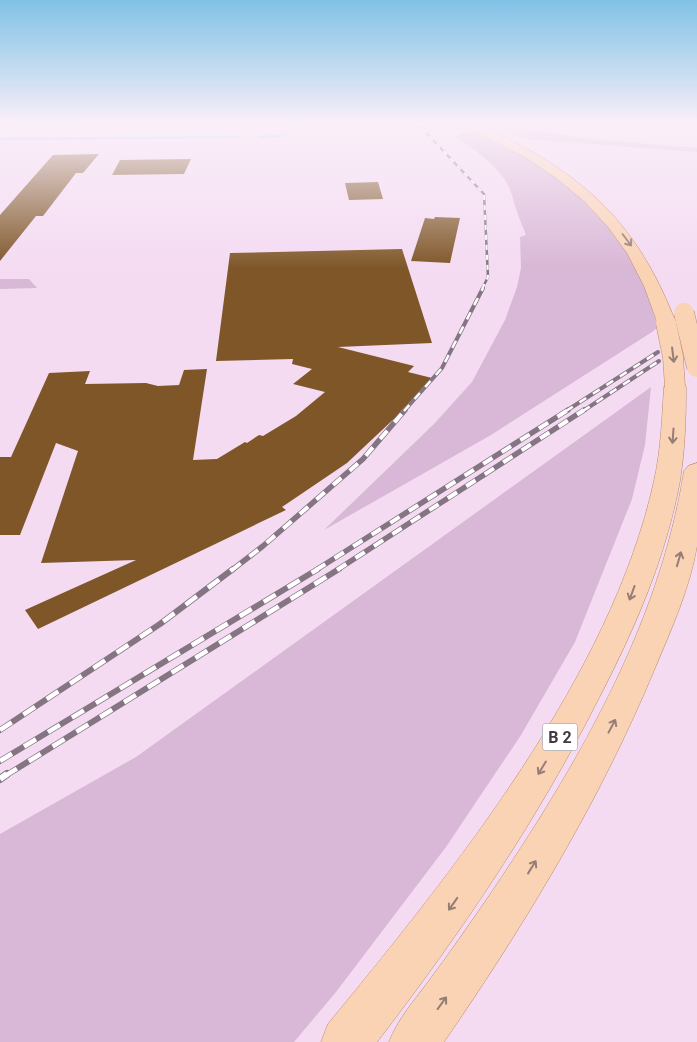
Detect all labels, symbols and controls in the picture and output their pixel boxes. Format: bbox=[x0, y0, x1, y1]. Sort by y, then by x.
one-way arrow bbox=[622, 233, 632, 247]
one-way arrow bbox=[668, 347, 678, 363]
one-way arrow bbox=[668, 428, 678, 444]
one-way arrow bbox=[674, 551, 684, 567]
one-way arrow bbox=[627, 584, 636, 600]
one-way arrow bbox=[607, 718, 617, 733]
road number: B 2 bbox=[542, 724, 578, 750]
one-way arrow bbox=[537, 761, 547, 775]
one-way arrow bbox=[528, 861, 538, 875]
one-way arrow bbox=[448, 896, 458, 910]
one-way arrow bbox=[437, 996, 448, 1010]

